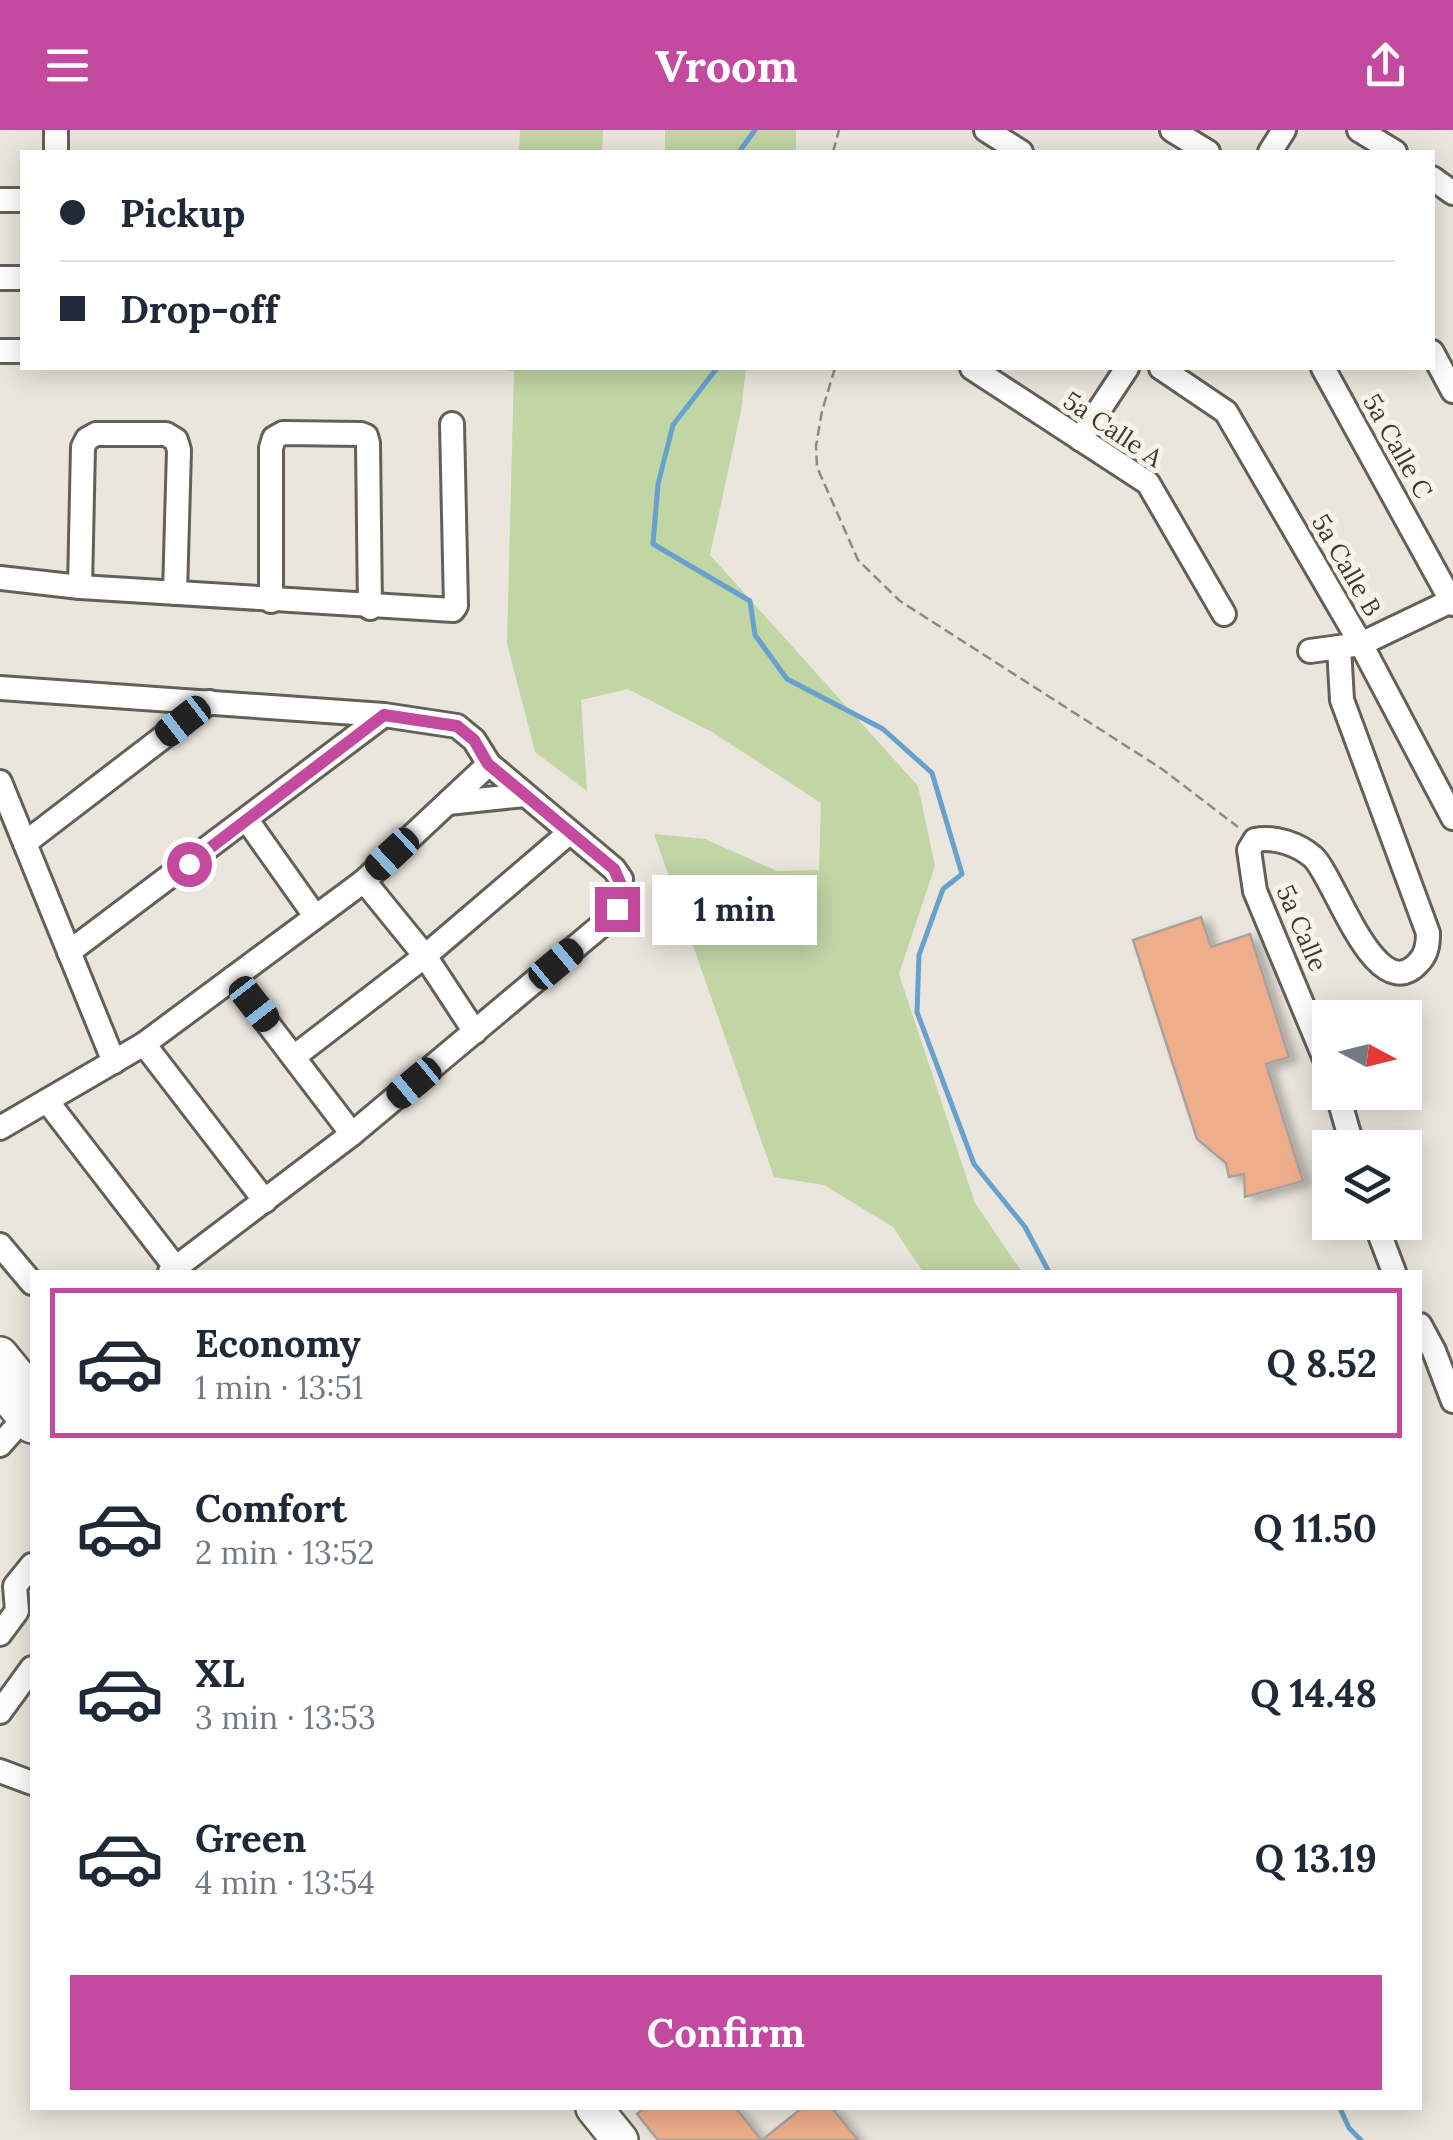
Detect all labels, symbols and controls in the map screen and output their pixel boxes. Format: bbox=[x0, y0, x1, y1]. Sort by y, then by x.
text: Vroom bbox=[655, 37, 798, 94]
icon: menu bbox=[40, 38, 95, 93]
icon: share bbox=[1358, 38, 1413, 93]
text: Pickup bbox=[120, 189, 245, 237]
text: Drop-off bbox=[120, 285, 278, 333]
street label: 5a Calle A bbox=[1057, 384, 1169, 474]
street label: 5a Calle C bbox=[1356, 388, 1440, 504]
street label: 5a Calle B bbox=[1305, 508, 1389, 622]
car bbox=[150, 691, 216, 751]
car bbox=[360, 823, 424, 885]
route start bbox=[167, 842, 212, 887]
callout: 1 min bbox=[652, 874, 817, 944]
street label: 5a Calle bbox=[1270, 880, 1334, 976]
route end bbox=[595, 887, 640, 932]
text: 1 min bbox=[694, 889, 775, 930]
car bbox=[523, 933, 589, 995]
car bbox=[224, 971, 284, 1037]
north arrow bbox=[1312, 1000, 1422, 1110]
map controls bbox=[1312, 1000, 1422, 1240]
car bbox=[381, 1052, 447, 1114]
button: layers bbox=[1312, 1130, 1422, 1240]
icon: car bbox=[75, 1318, 165, 1408]
text: Economy bbox=[195, 1319, 361, 1367]
text: Q 8.52 bbox=[1266, 1339, 1377, 1387]
text: 1 min · 13:51 bbox=[195, 1367, 363, 1408]
icon: car bbox=[75, 1483, 165, 1573]
text: Comfort bbox=[195, 1484, 347, 1532]
text: Q 11.50 bbox=[1253, 1504, 1377, 1552]
text: 2 min · 13:52 bbox=[195, 1532, 375, 1573]
icon: car bbox=[75, 1648, 165, 1738]
text: XL bbox=[195, 1649, 245, 1697]
text: Q 14.48 bbox=[1250, 1669, 1377, 1717]
text: 3 min · 13:53 bbox=[195, 1697, 376, 1738]
icon: car bbox=[75, 1813, 165, 1903]
text: Green bbox=[195, 1814, 307, 1862]
text: Q 13.19 bbox=[1255, 1834, 1377, 1882]
text: 4 min · 13:54 bbox=[195, 1862, 375, 1903]
button: Confirm bbox=[70, 1975, 1382, 2090]

